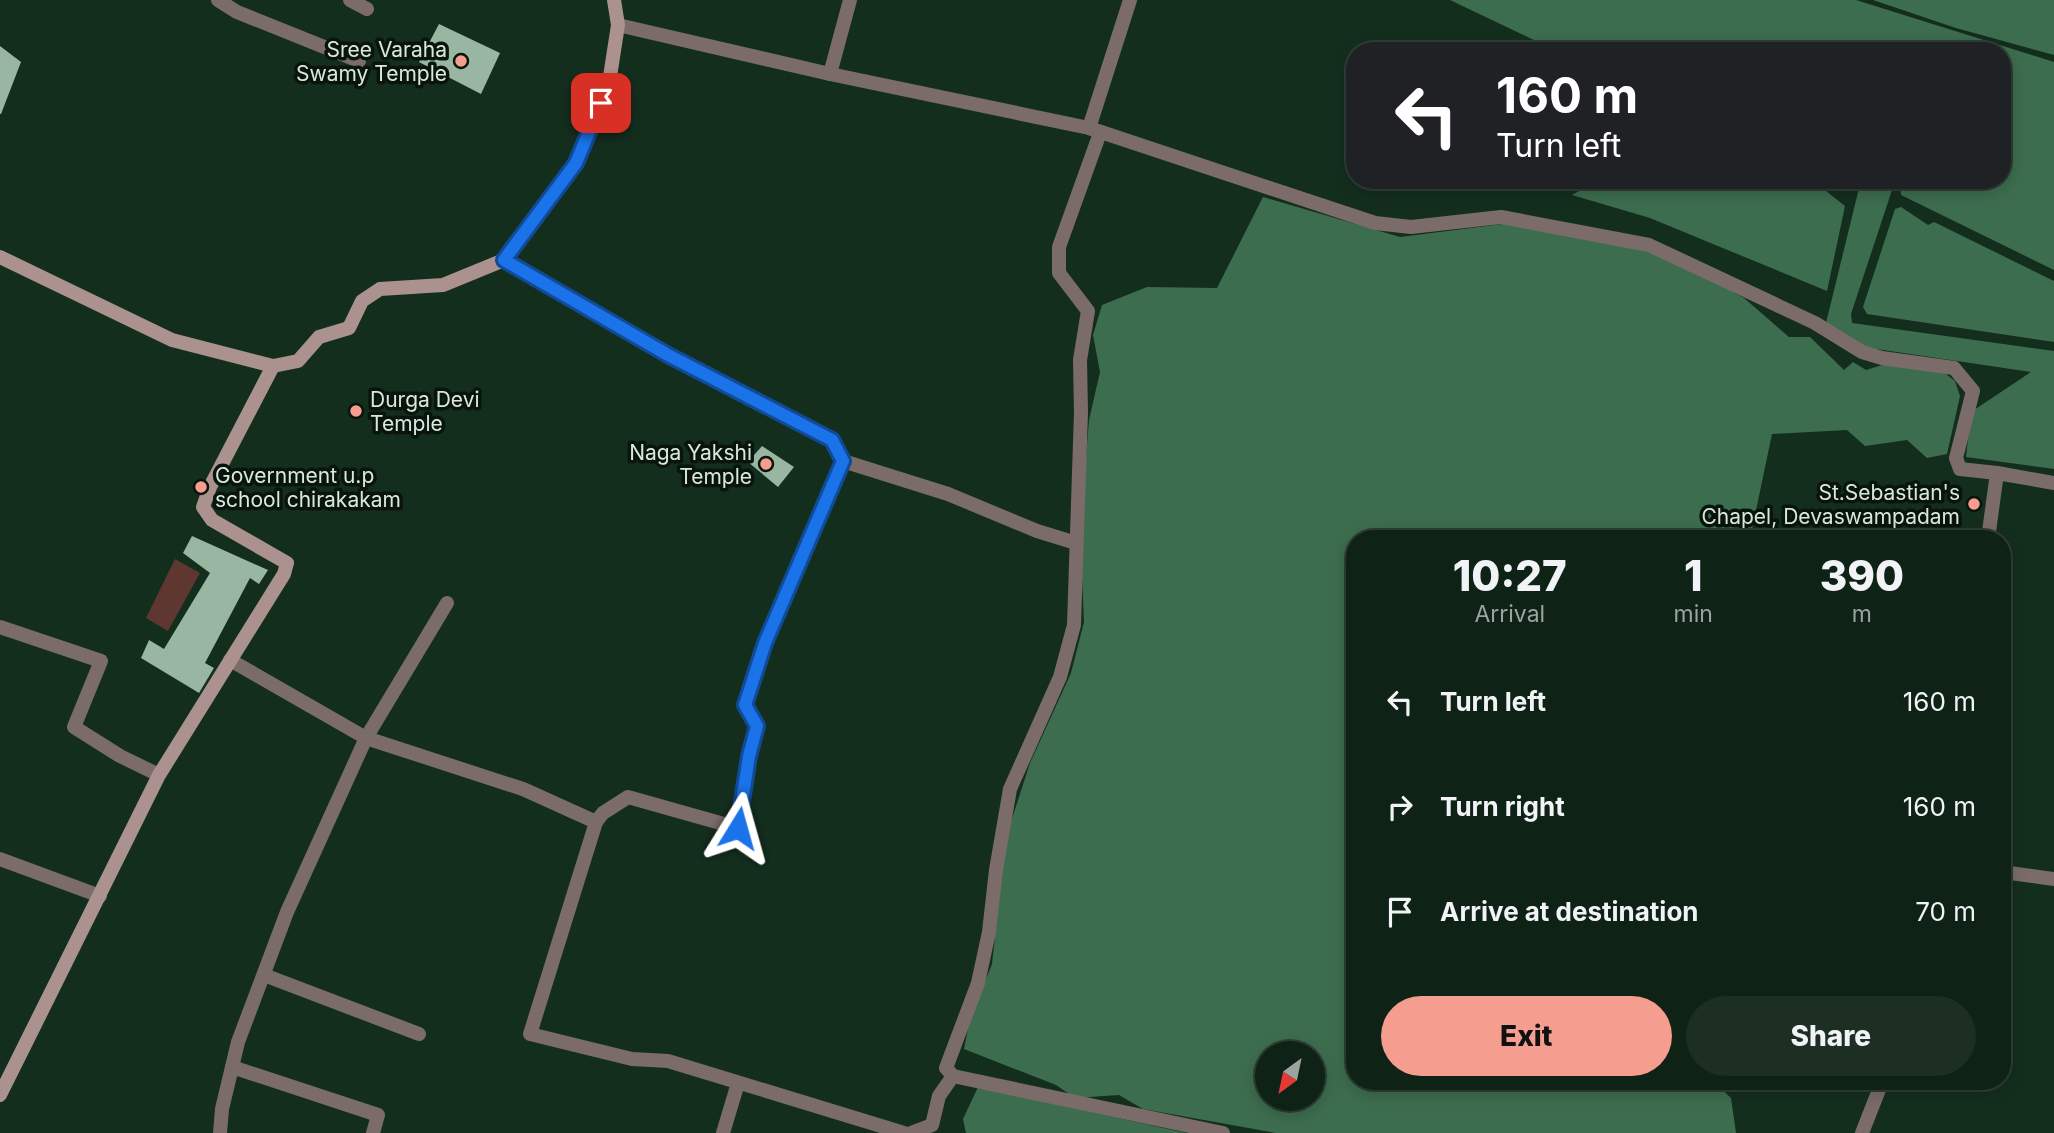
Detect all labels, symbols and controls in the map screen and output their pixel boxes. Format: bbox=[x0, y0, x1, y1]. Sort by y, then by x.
place label: Sree Varaha Swamy Temple bbox=[296, 37, 447, 86]
marker: Sree Varaha Swamy Temple bbox=[453, 53, 469, 69]
text: 160 m bbox=[1496, 66, 1638, 125]
icon: left bbox=[1381, 70, 1472, 161]
pin bbox=[571, 73, 631, 133]
icon: arrive bbox=[582, 84, 620, 122]
text: Turn left bbox=[1496, 126, 1621, 165]
place label: Durga Devi Temple bbox=[370, 387, 480, 436]
marker: Durga Devi Temple bbox=[348, 403, 364, 419]
place label: Naga Yakshi Temple bbox=[629, 440, 752, 489]
marker: Naga Yakshi Temple bbox=[758, 456, 774, 472]
place label: Government u.p school chirakakam bbox=[215, 463, 401, 512]
marker: Government u.p school chirakakam bbox=[193, 479, 209, 495]
place label: St.Sebastian's Chapel, Devaswampadam bbox=[1701, 480, 1960, 529]
marker: St.Sebastian's Chapel, Devaswampadam bbox=[1966, 496, 1982, 512]
text: 10:27 bbox=[1453, 550, 1567, 601]
text: 1 bbox=[1684, 550, 1702, 601]
text: 390 bbox=[1820, 550, 1904, 601]
text: Arrival bbox=[1474, 600, 1545, 628]
text: min bbox=[1674, 600, 1713, 628]
text: m bbox=[1852, 600, 1872, 628]
icon: left bbox=[1381, 683, 1419, 721]
text: Turn left bbox=[1440, 686, 1546, 717]
text: 160 m bbox=[1903, 686, 1976, 717]
icon: right bbox=[1381, 788, 1419, 826]
position arrow bbox=[701, 791, 775, 865]
text: Turn right bbox=[1440, 791, 1565, 822]
text: 160 m bbox=[1903, 791, 1976, 822]
icon: arrive bbox=[1381, 893, 1419, 931]
text: Arrive at destination bbox=[1440, 896, 1699, 927]
text: 70 m bbox=[1915, 896, 1976, 927]
button: Exit bbox=[1381, 996, 1672, 1076]
button: Share bbox=[1686, 996, 1976, 1076]
north arrow bbox=[1255, 1041, 1325, 1111]
map controls bbox=[1255, 1041, 1325, 1111]

